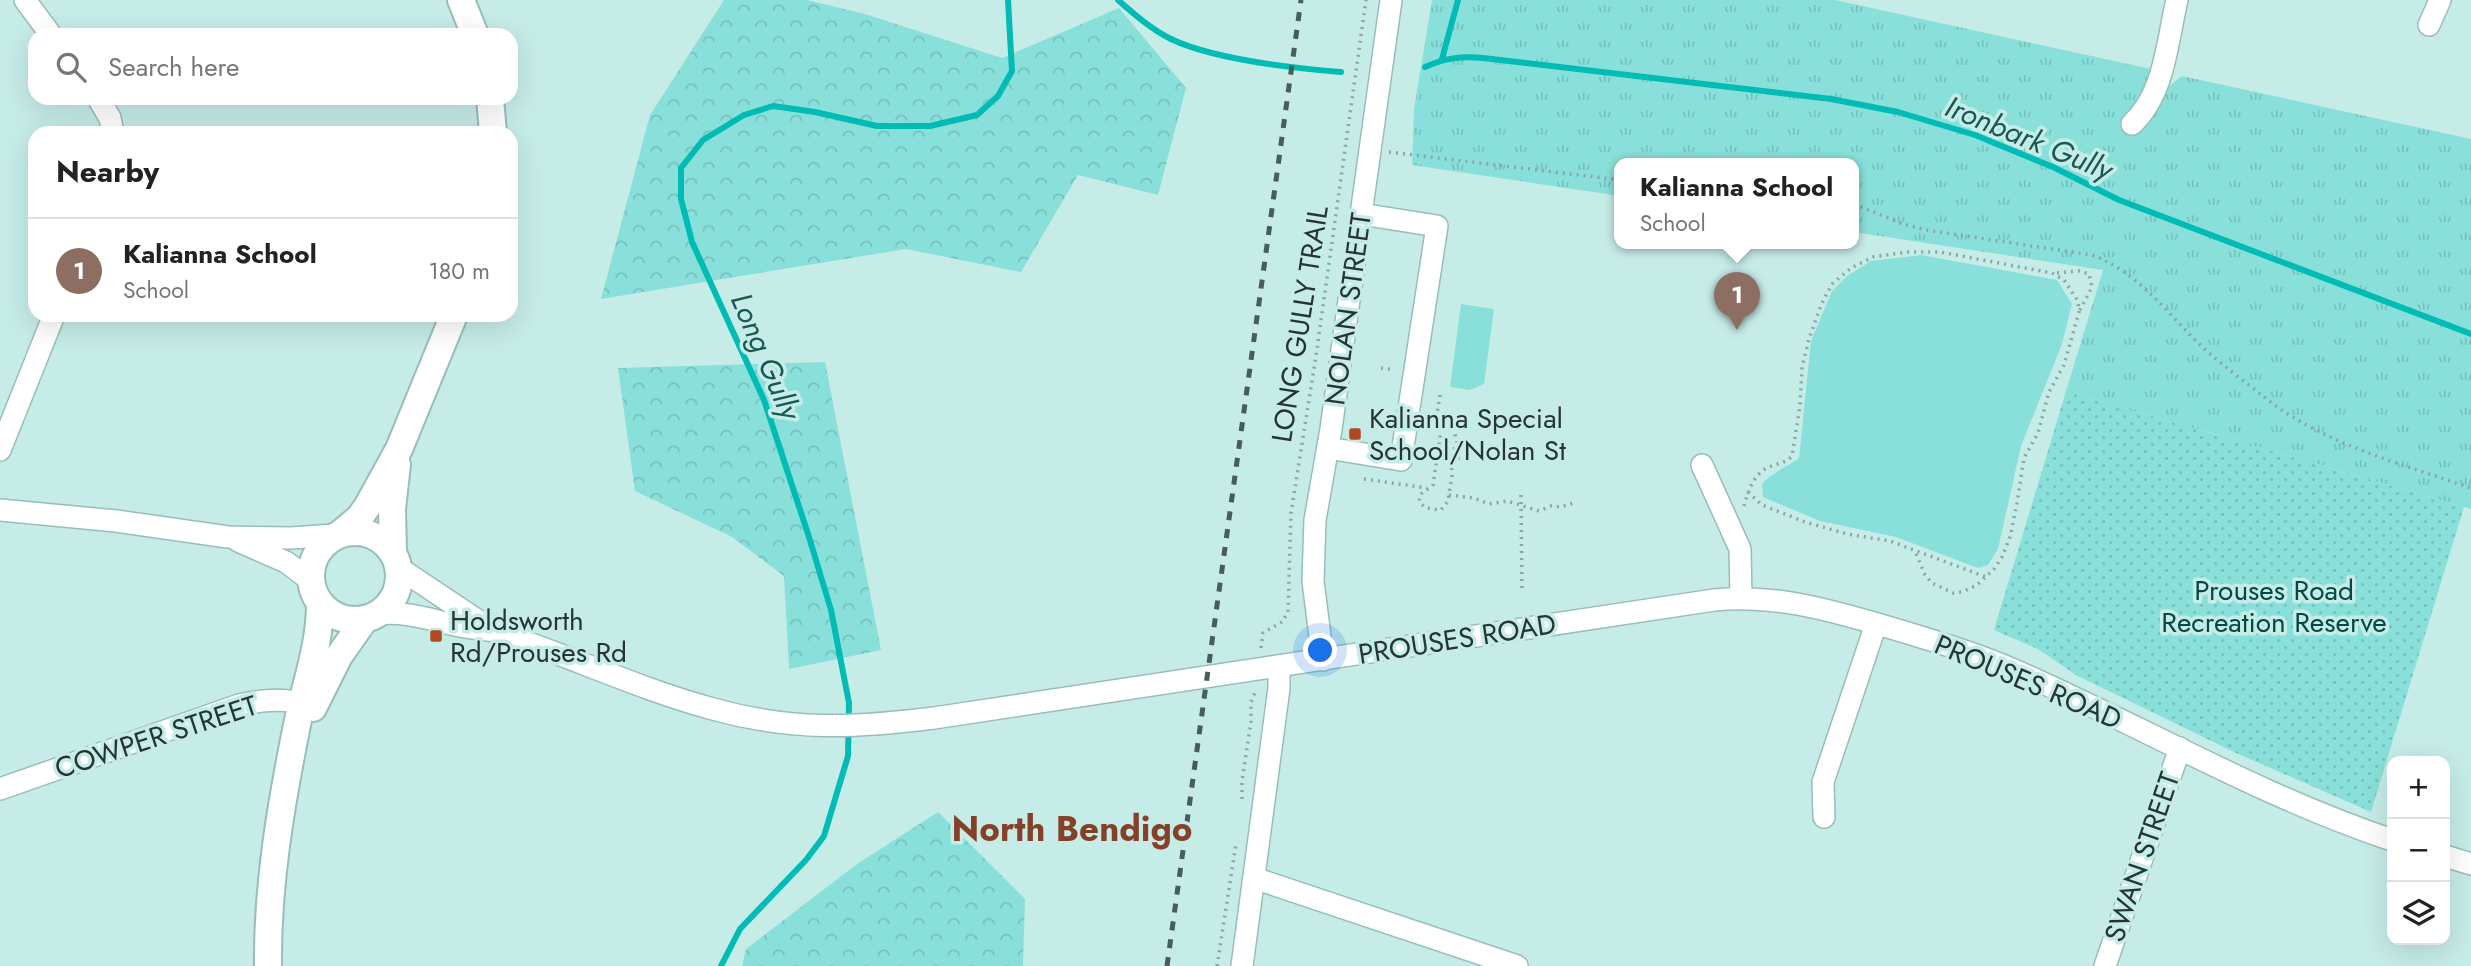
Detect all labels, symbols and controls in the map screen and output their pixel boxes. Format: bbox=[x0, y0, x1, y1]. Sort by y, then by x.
search box bbox=[28, 28, 518, 105]
icon: search bbox=[52, 48, 90, 86]
text: Search here bbox=[108, 48, 240, 86]
water label: Ironbark Gully bbox=[1939, 85, 2121, 192]
text: Nearby bbox=[56, 150, 159, 193]
popup bbox=[1614, 158, 1859, 249]
text: Kalianna School bbox=[1640, 168, 1833, 206]
street label: LONG GULLY TRAIL bbox=[1261, 202, 1339, 445]
text: School bbox=[1640, 206, 1706, 240]
street label: NOLAN STREET bbox=[1314, 210, 1382, 408]
text: Kalianna School bbox=[123, 235, 317, 273]
text: 1 bbox=[73, 254, 85, 288]
text: 180 m bbox=[428, 254, 490, 288]
pin: 1 bbox=[1714, 272, 1760, 330]
text: School bbox=[123, 273, 189, 307]
water label: Long Gully bbox=[720, 286, 813, 428]
place label: Kalianna Special School/Nolan St bbox=[1369, 398, 1566, 471]
marker: Kalianna Special School/Nolan St bbox=[1347, 426, 1363, 442]
park label: Prouses Road Recreation Reserve bbox=[2161, 570, 2387, 643]
place label: Holdsworth Rd/Prouses Rd bbox=[450, 600, 627, 673]
street label: PROUSES ROAD bbox=[1355, 603, 1559, 675]
street label: PROUSES ROAD bbox=[1928, 624, 2128, 740]
marker: Holdsworth Rd/Prouses Rd bbox=[428, 628, 444, 644]
your location bbox=[1303, 633, 1337, 667]
street label: COWPER STREET bbox=[49, 685, 263, 789]
map controls bbox=[2387, 756, 2450, 945]
button: + bbox=[2387, 756, 2450, 819]
street label: SWAN STREET bbox=[2094, 767, 2190, 947]
district label: North Bendigo bbox=[951, 804, 1193, 854]
button: − bbox=[2387, 819, 2450, 882]
button: layers bbox=[2387, 882, 2450, 945]

